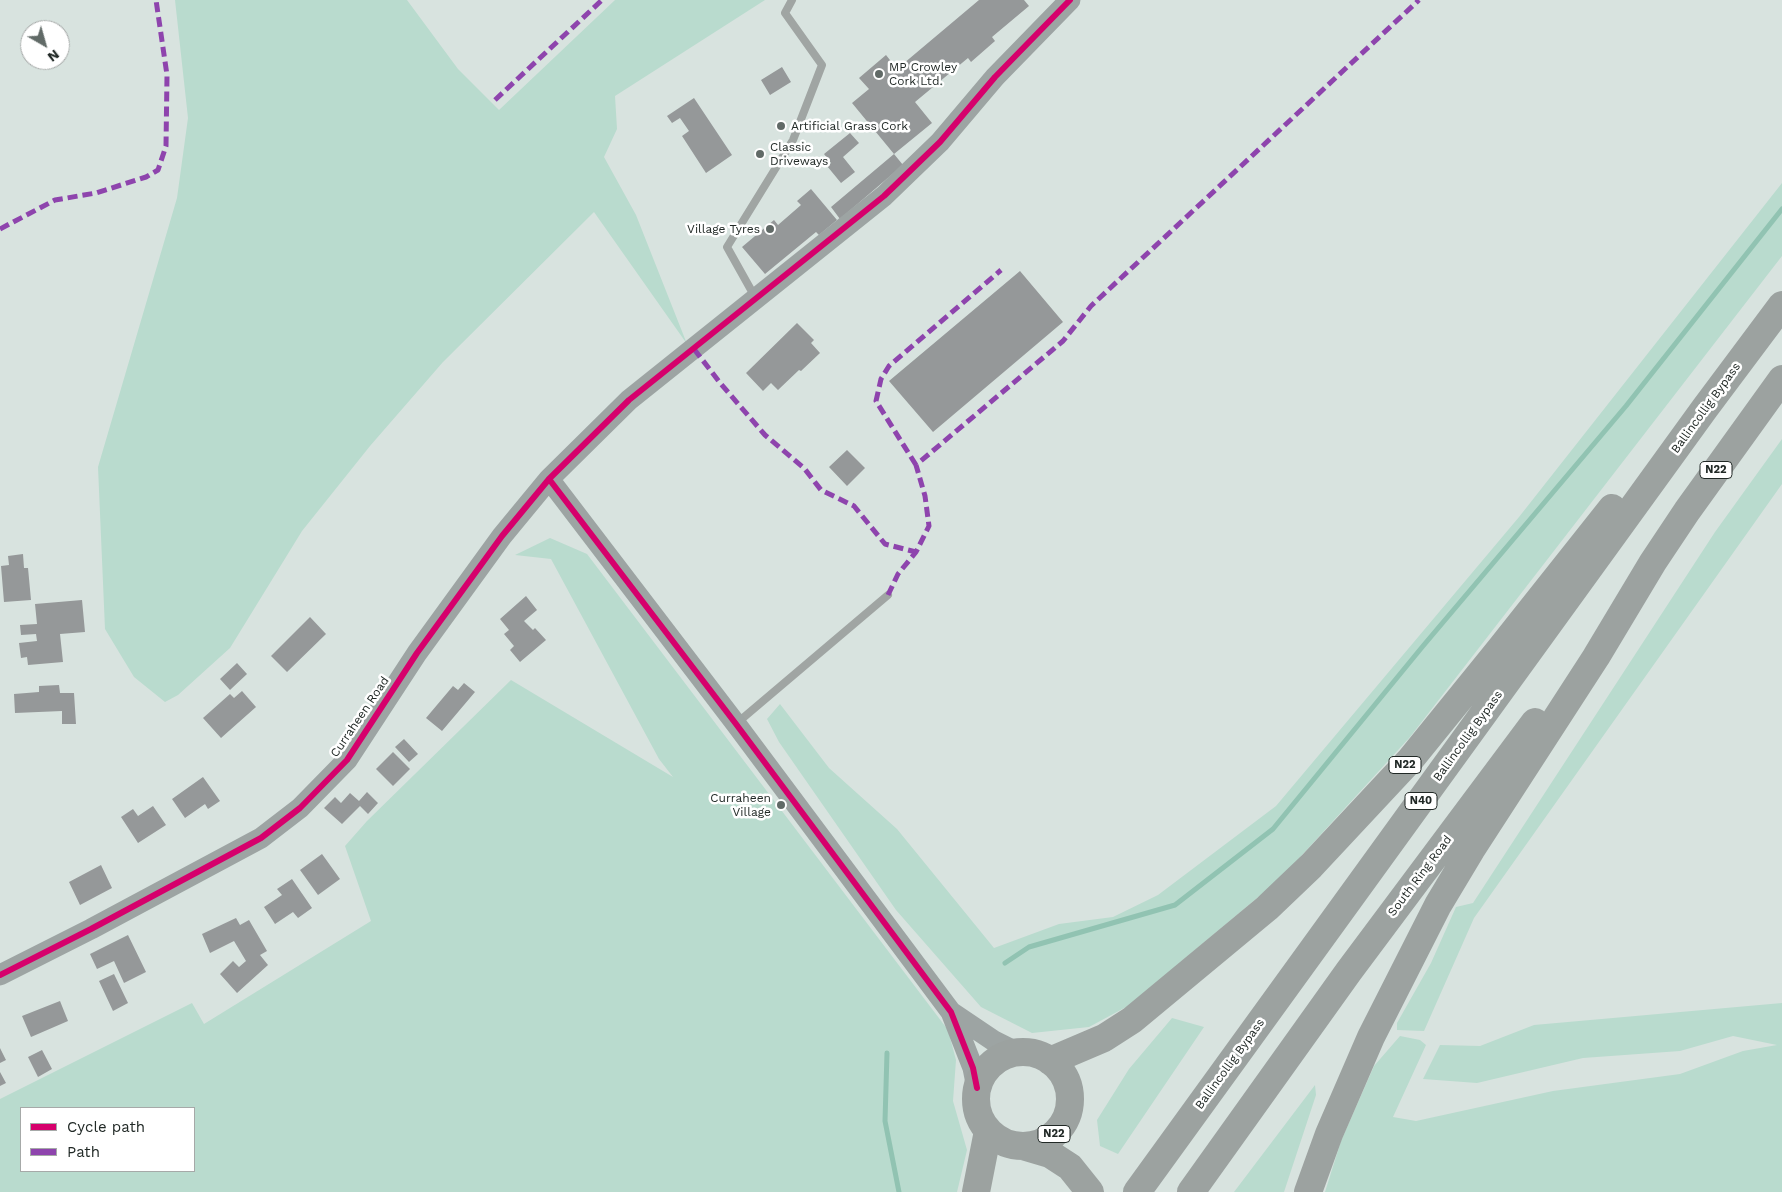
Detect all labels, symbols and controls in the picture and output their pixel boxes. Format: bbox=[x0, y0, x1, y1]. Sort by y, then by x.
north arrow bbox=[20, 20, 70, 70]
text: N bbox=[45, 47, 63, 66]
place label: MP Crowley Cork Ltd. bbox=[889, 60, 957, 88]
marker: MP Crowley Cork Ltd. bbox=[873, 68, 885, 80]
place label: Artificial Grass Cork bbox=[791, 119, 908, 133]
marker: Artificial Grass Cork bbox=[775, 120, 787, 132]
place label: Classic Driveways bbox=[770, 140, 828, 168]
marker: Classic Driveways bbox=[754, 148, 766, 160]
place label: Village Tyres bbox=[687, 222, 760, 236]
marker: Village Tyres bbox=[764, 223, 776, 235]
street label: Ballincollig Bypass bbox=[1668, 360, 1744, 456]
road number: N22 bbox=[1700, 462, 1732, 478]
street label: Curraheen Road bbox=[328, 674, 392, 760]
street label: Ballincollig Bypass bbox=[1430, 688, 1506, 784]
road number: N22 bbox=[1389, 756, 1421, 774]
place label: Curraheen Village bbox=[710, 791, 771, 819]
road number: N40 bbox=[1405, 792, 1437, 809]
marker: Curraheen Village bbox=[775, 799, 787, 811]
street label: South Ring Road bbox=[1385, 833, 1455, 919]
street label: Ballincollig Bypass bbox=[1192, 1016, 1268, 1112]
legend bbox=[20, 1107, 195, 1172]
text: Cycle path bbox=[67, 1118, 145, 1136]
road number: N22 bbox=[1038, 1126, 1070, 1142]
text: Path bbox=[67, 1143, 100, 1161]

